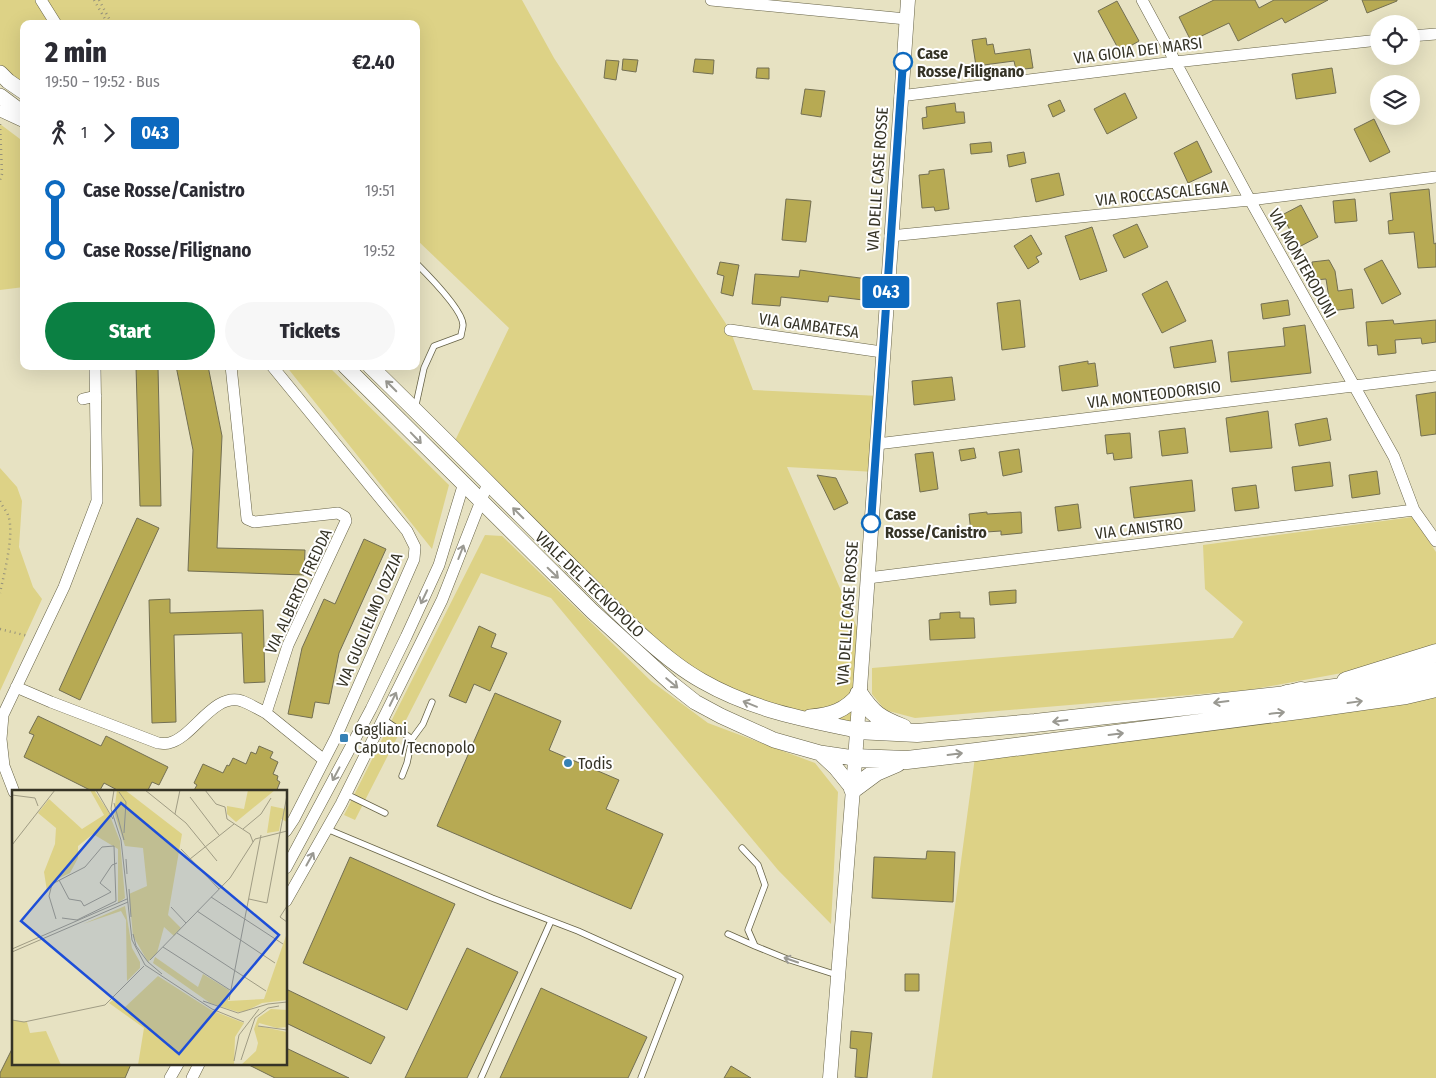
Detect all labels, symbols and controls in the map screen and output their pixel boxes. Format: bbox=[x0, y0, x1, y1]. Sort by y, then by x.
map controls bbox=[1370, 15, 1420, 125]
button: locate bbox=[1370, 15, 1420, 65]
street label: VIA GIOIA DEI MARSI bbox=[1073, 33, 1204, 68]
text: 2 min bbox=[45, 36, 107, 69]
place label: Case Rosse/Filignano bbox=[917, 44, 1025, 81]
text: €2.40 bbox=[352, 51, 395, 74]
marker: Case Rosse/Filignano bbox=[893, 52, 913, 72]
text: 19:50 – 19:52 · Bus bbox=[45, 72, 160, 91]
button: layers bbox=[1370, 75, 1420, 125]
street label: VIA DELLE CASE ROSSE bbox=[863, 106, 892, 252]
icon: walk bbox=[45, 119, 73, 147]
icon: forward bbox=[95, 119, 123, 147]
text: 043 bbox=[141, 122, 169, 144]
text: 1 bbox=[81, 123, 87, 142]
street label: VIA ROCCASCALEGNA bbox=[1095, 177, 1230, 210]
text: Case Rosse/Canistro bbox=[83, 179, 245, 202]
text: 19:51 bbox=[365, 181, 395, 200]
street label: VIA MONTERODUNI bbox=[1265, 205, 1340, 321]
text: Case Rosse/Filignano bbox=[83, 239, 252, 262]
text: 19:52 bbox=[363, 241, 395, 260]
line badge: 043 bbox=[857, 276, 915, 308]
text: 043 bbox=[872, 281, 900, 303]
button: Start bbox=[45, 302, 215, 360]
button: Tickets bbox=[225, 302, 395, 360]
street label: VIA GAMBATESA bbox=[758, 309, 861, 342]
street label: VIA MONTEODORISIO bbox=[1086, 377, 1222, 412]
one-way arrow bbox=[385, 381, 397, 393]
one-way arrow bbox=[410, 431, 422, 443]
place label: Case Rosse/Canistro bbox=[885, 505, 987, 542]
one-way arrow bbox=[512, 507, 524, 519]
marker: Case Rosse/Canistro bbox=[861, 513, 881, 533]
street label: VIA CANISTRO bbox=[1094, 514, 1184, 543]
street label: VIA ALBERTO FREDDA bbox=[261, 525, 336, 657]
street label: VIALE DEL TECNOPOLO bbox=[531, 527, 648, 641]
street label: VIA DELLE CASE ROSSE bbox=[833, 540, 862, 686]
one-way arrow bbox=[457, 544, 466, 559]
street label: VIA GUGLIELMO IOZZIA bbox=[332, 549, 407, 690]
one-way arrow bbox=[546, 567, 559, 579]
one-way arrow bbox=[419, 590, 429, 605]
one-way arrow bbox=[665, 678, 678, 689]
one-way arrow bbox=[389, 692, 398, 707]
one-way arrow bbox=[1214, 697, 1230, 707]
one-way arrow bbox=[1347, 697, 1363, 707]
one-way arrow bbox=[743, 698, 758, 708]
one-way arrow bbox=[1269, 708, 1285, 718]
one-way arrow bbox=[1052, 716, 1068, 726]
place label: Gagliani Caputo/Tecnopolo bbox=[354, 720, 475, 757]
one-way arrow bbox=[1108, 729, 1124, 739]
marker: Gagliani Caputo/Tecnopolo bbox=[338, 732, 350, 744]
one-way arrow bbox=[947, 749, 963, 759]
place label: Todis bbox=[578, 754, 613, 773]
marker: Todis bbox=[562, 757, 574, 769]
one-way arrow bbox=[331, 767, 341, 782]
inset map bbox=[12, 790, 288, 1066]
one-way arrow bbox=[306, 852, 316, 867]
one-way arrow bbox=[784, 955, 799, 964]

